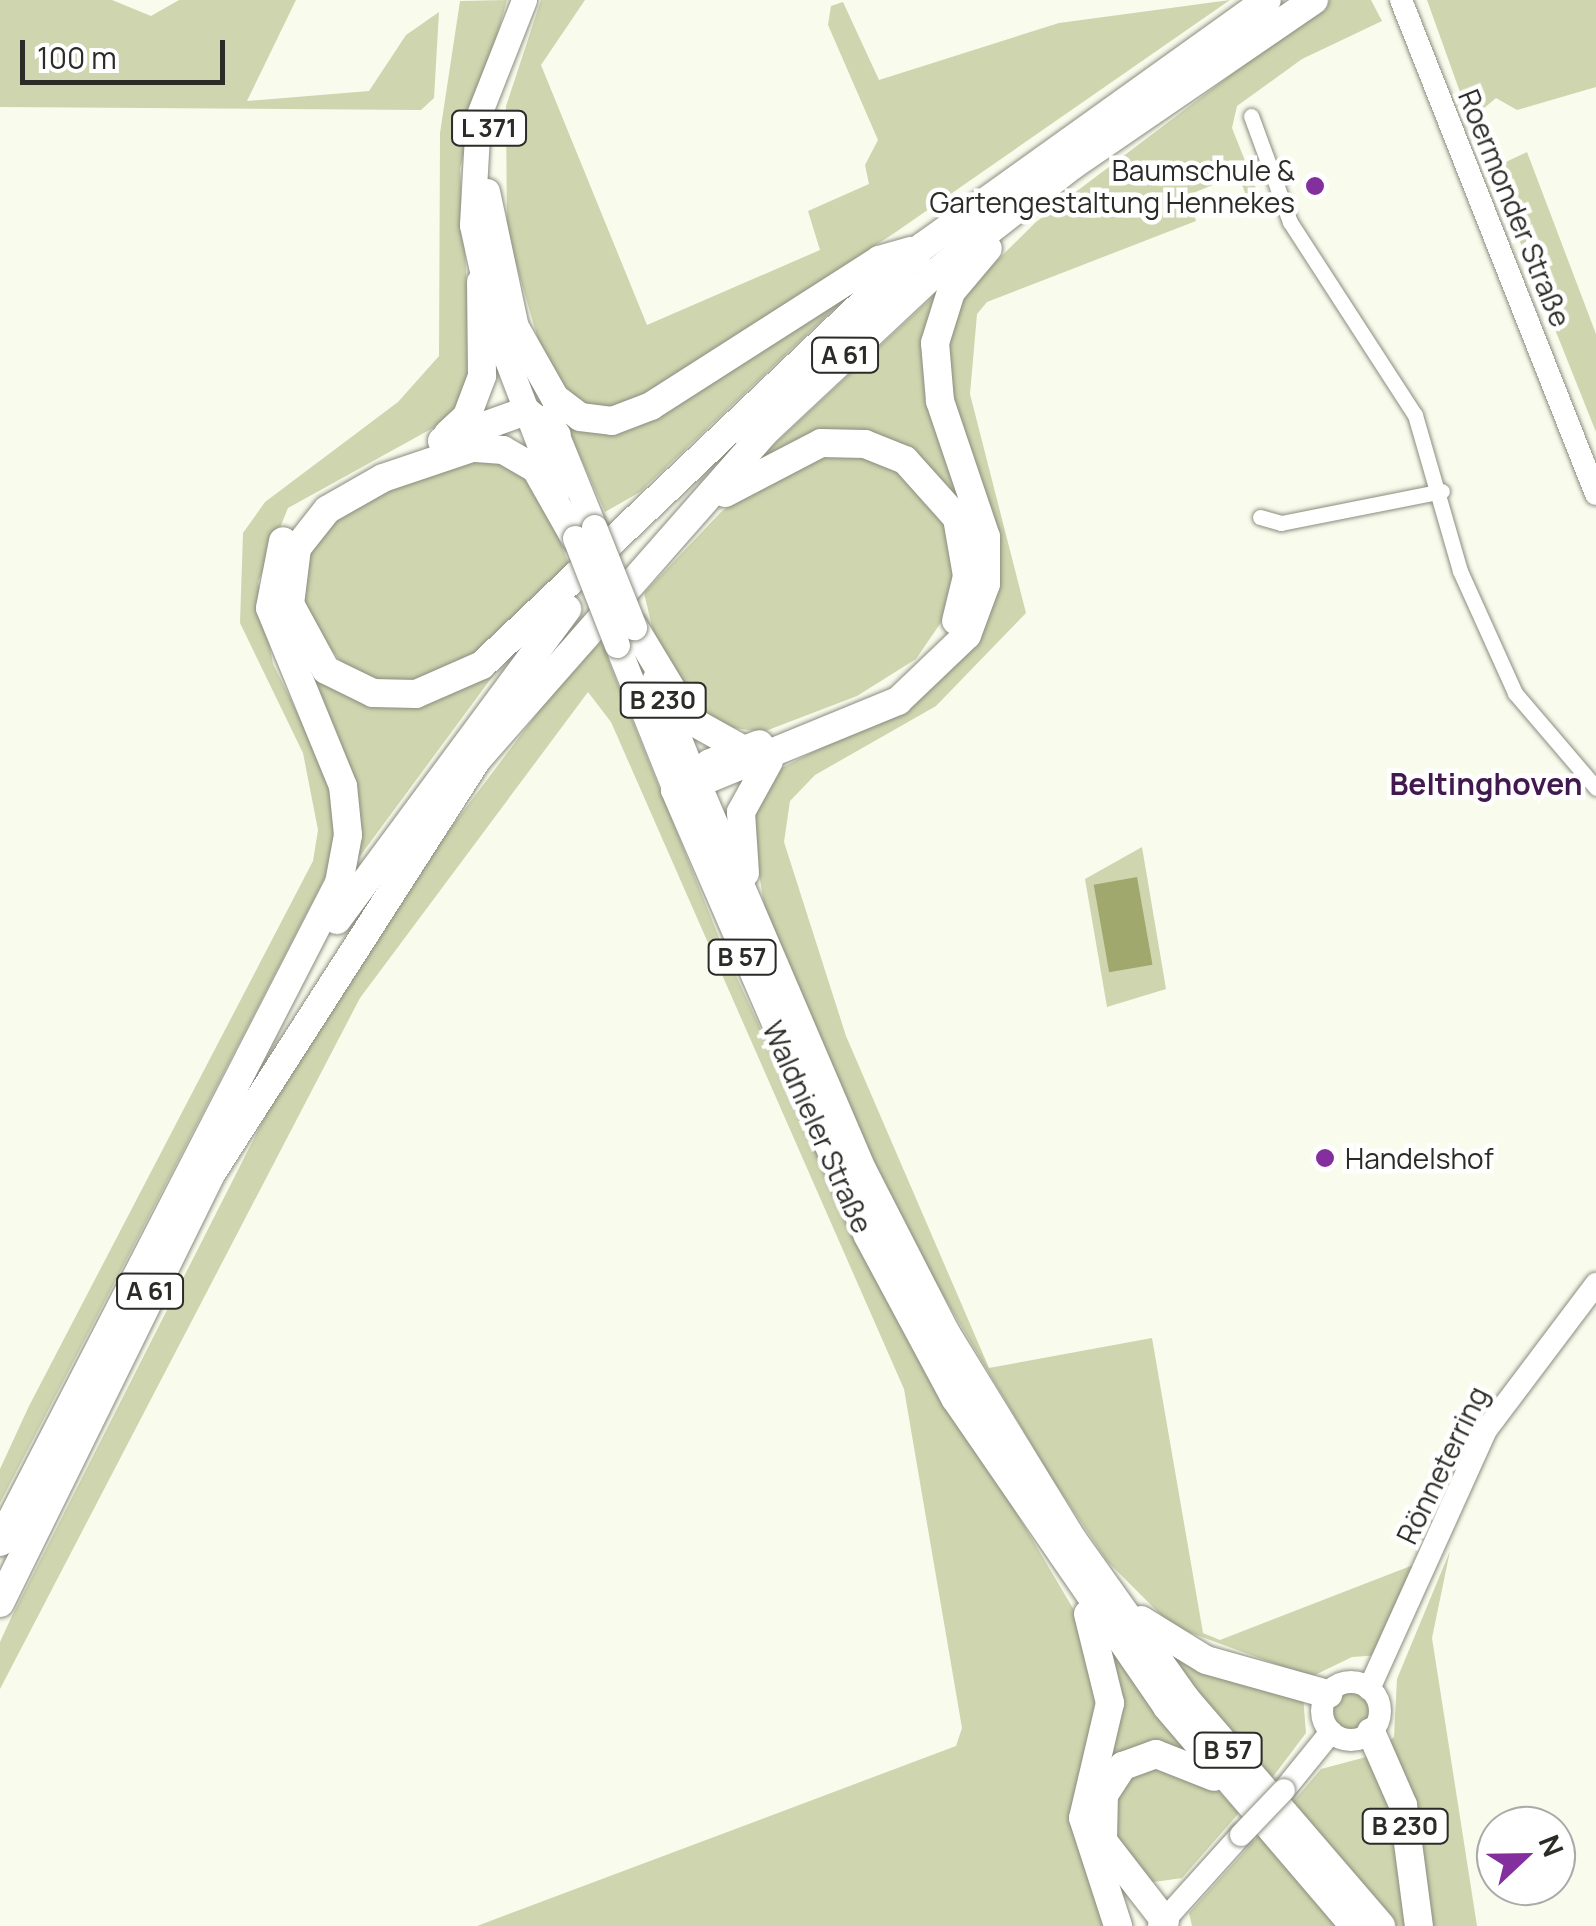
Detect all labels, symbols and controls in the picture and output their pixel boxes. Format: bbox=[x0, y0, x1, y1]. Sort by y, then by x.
scale bar bbox=[25, 20, 230, 82]
text: 100 m bbox=[37, 37, 117, 78]
street label: Roermonder Straße bbox=[1452, 85, 1578, 331]
road number: L 371 bbox=[449, 108, 529, 148]
place label: Baumschule & Gartengestaltung Hennekes bbox=[929, 153, 1295, 219]
marker: Baumschule & Gartengestaltung Hennekes bbox=[1304, 175, 1326, 197]
road number: A 61 bbox=[810, 335, 880, 375]
road number: B 230 bbox=[618, 680, 708, 720]
district label: Beltinghoven bbox=[1389, 766, 1583, 802]
road number: B 57 bbox=[707, 937, 777, 977]
street label: Waldnieler Straße bbox=[756, 1016, 880, 1238]
place label: Handelshof bbox=[1345, 1141, 1494, 1175]
marker: Handelshof bbox=[1314, 1147, 1336, 1169]
road number: A 61 bbox=[115, 1271, 185, 1311]
street label: Rönneterring bbox=[1389, 1381, 1495, 1549]
road number: B 57 bbox=[1193, 1730, 1263, 1770]
road number: B 230 bbox=[1360, 1806, 1450, 1846]
north arrow bbox=[1476, 1806, 1576, 1906]
text: N bbox=[1531, 1829, 1573, 1862]

